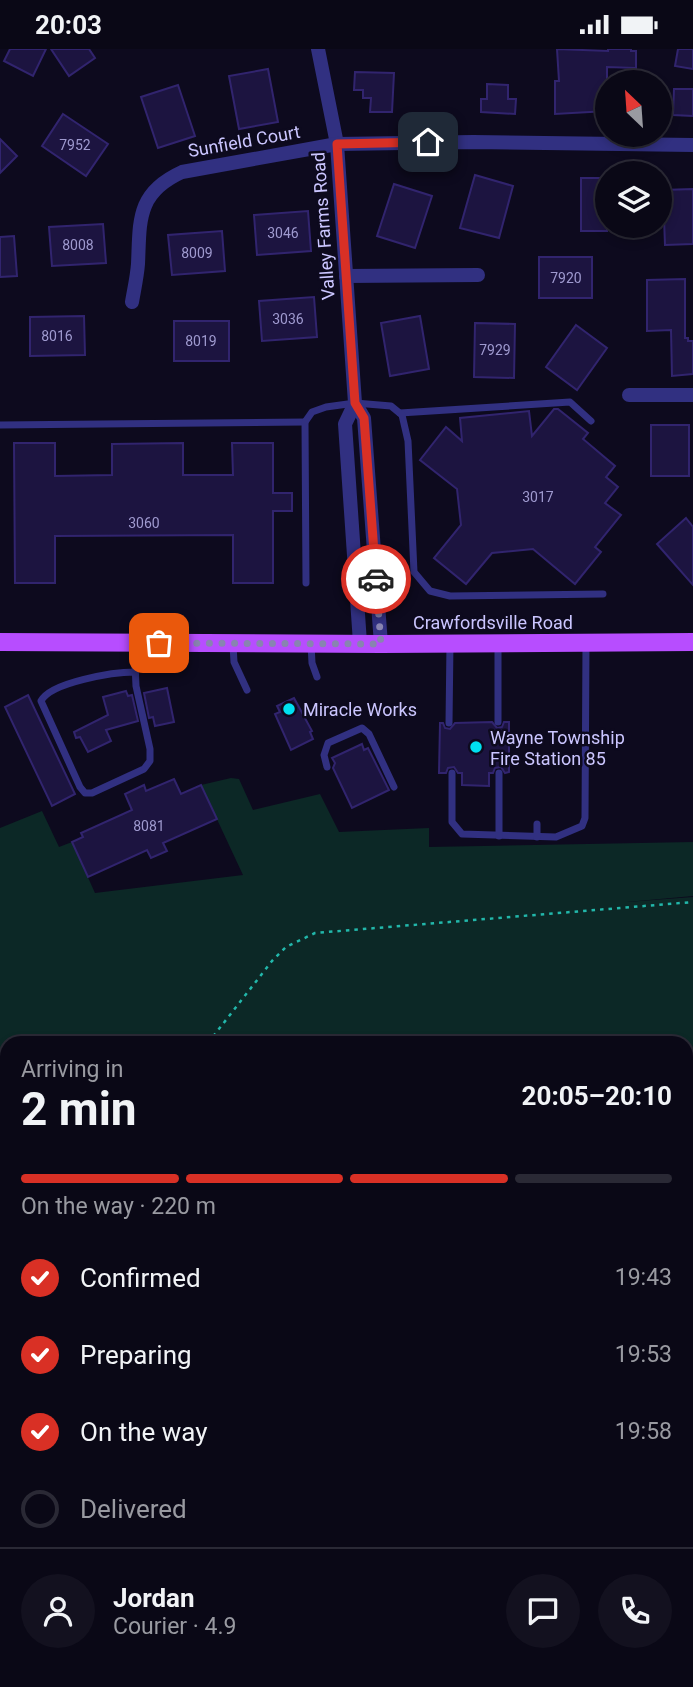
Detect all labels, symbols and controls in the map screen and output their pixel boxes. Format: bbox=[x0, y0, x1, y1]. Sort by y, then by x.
text: 20:03 bbox=[35, 10, 102, 40]
north arrow bbox=[595, 70, 672, 147]
map controls bbox=[595, 70, 672, 238]
pin bbox=[398, 112, 458, 172]
street label: Sunfield Court bbox=[186, 121, 302, 161]
icon: home bbox=[409, 123, 447, 161]
house number: 7952 bbox=[59, 137, 91, 153]
street label: Valley Farms Road bbox=[307, 151, 339, 301]
button: layers bbox=[595, 161, 672, 238]
house number: 3046 bbox=[267, 225, 299, 241]
house number: 8008 bbox=[62, 237, 94, 253]
house number: 8009 bbox=[181, 245, 213, 261]
house number: 7920 bbox=[550, 270, 582, 286]
house number: 3036 bbox=[272, 311, 304, 327]
house number: 8016 bbox=[41, 328, 73, 344]
house number: 8019 bbox=[185, 333, 217, 349]
house number: 7929 bbox=[479, 342, 511, 358]
house number: 3017 bbox=[522, 489, 554, 505]
house number: 3060 bbox=[128, 515, 160, 531]
courier bbox=[341, 544, 411, 614]
icon: car bbox=[357, 560, 395, 598]
street label: Crawfordsville Road bbox=[413, 612, 573, 633]
pin bbox=[129, 613, 189, 673]
icon: bag bbox=[140, 624, 178, 662]
place label: Miracle Works bbox=[303, 699, 417, 720]
marker: Miracle Works bbox=[281, 701, 297, 717]
place label: Wayne Township Fire Station 85 bbox=[490, 727, 625, 769]
marker: Wayne Township Fire Station 85 bbox=[468, 739, 484, 755]
house number: 8081 bbox=[133, 818, 165, 834]
text: Arriving in bbox=[21, 1056, 124, 1083]
text: 20:05–20:10 bbox=[522, 1081, 672, 1111]
text: 2 min bbox=[21, 1082, 137, 1136]
text: On the way · 220 m bbox=[21, 1193, 216, 1220]
icon: check bbox=[21, 1259, 59, 1297]
text: Confirmed bbox=[80, 1263, 201, 1293]
text: 19:43 bbox=[615, 1264, 672, 1291]
icon: check bbox=[21, 1336, 59, 1374]
text: Preparing bbox=[80, 1340, 192, 1370]
text: 19:53 bbox=[615, 1341, 672, 1368]
icon: check bbox=[21, 1413, 59, 1451]
text: On the way bbox=[80, 1417, 208, 1447]
text: 19:58 bbox=[615, 1418, 672, 1445]
text: Delivered bbox=[80, 1494, 187, 1524]
button: person bbox=[21, 1574, 95, 1648]
button: chat bbox=[506, 1574, 580, 1648]
button: phone bbox=[598, 1574, 672, 1648]
text: Jordan bbox=[113, 1583, 195, 1613]
text: Courier · 4.9 bbox=[113, 1613, 236, 1640]

